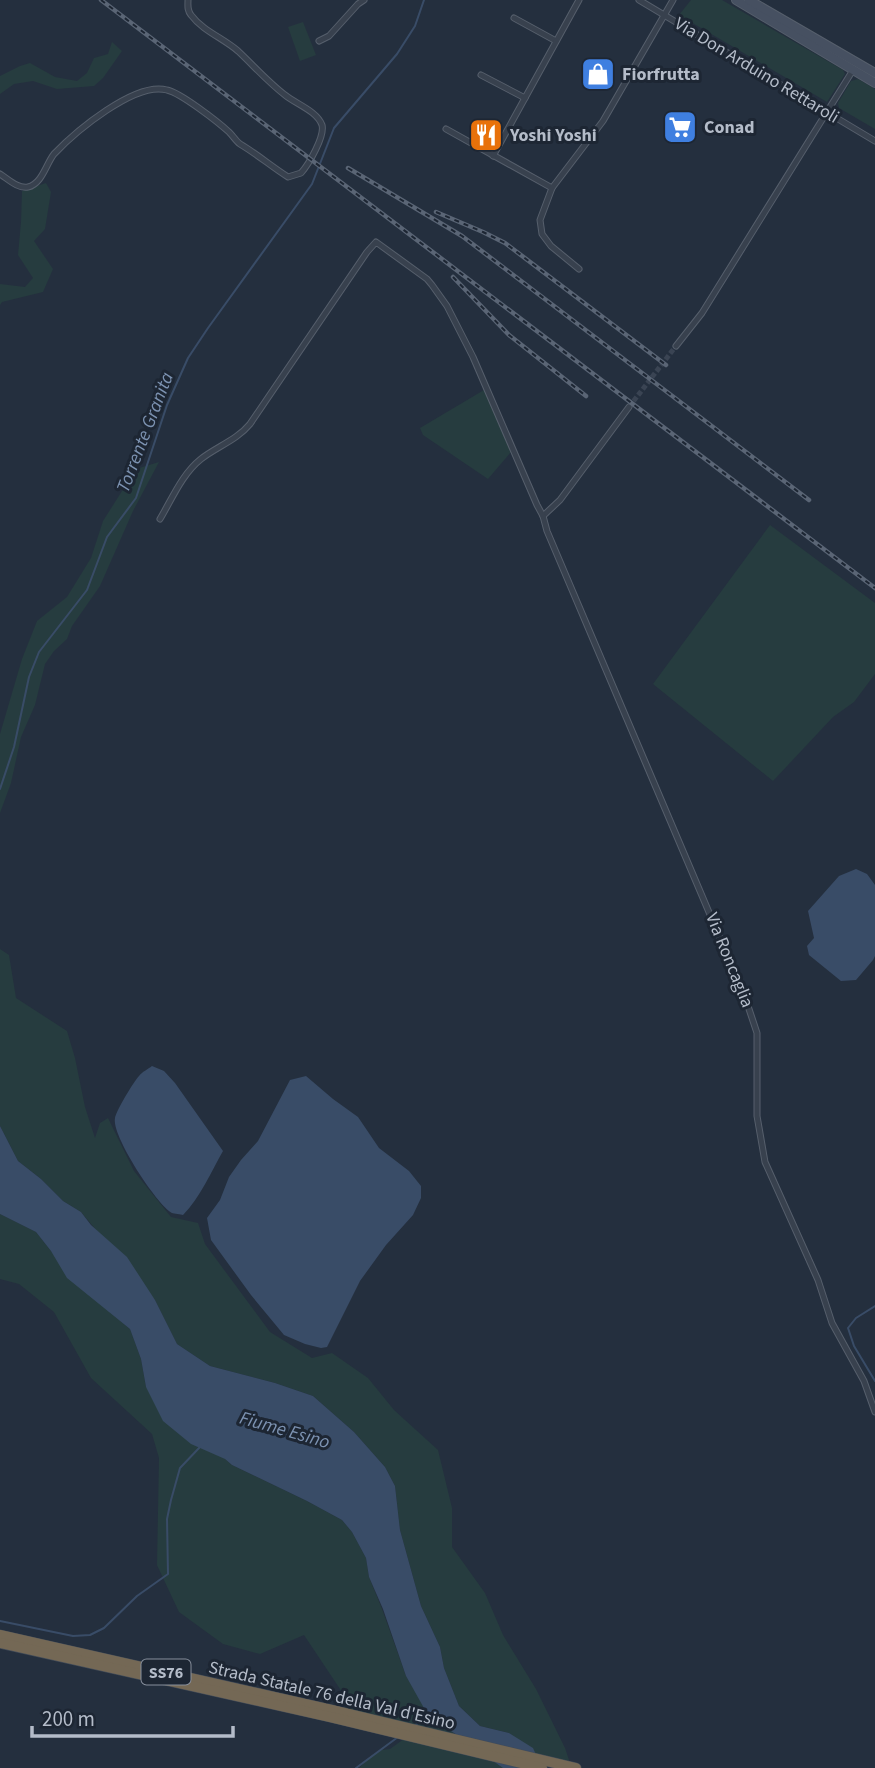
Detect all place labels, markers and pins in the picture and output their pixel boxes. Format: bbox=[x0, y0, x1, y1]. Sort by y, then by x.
shop icon: Fiorfrutta bbox=[579, 55, 617, 93]
place label: Fiorfrutta bbox=[622, 62, 700, 87]
supermarket icon: Conad bbox=[661, 108, 699, 146]
place label: Conad bbox=[704, 115, 755, 140]
restaurant icon: Yoshi Yoshi bbox=[467, 116, 505, 154]
place label: Yoshi Yoshi bbox=[509, 123, 597, 148]

